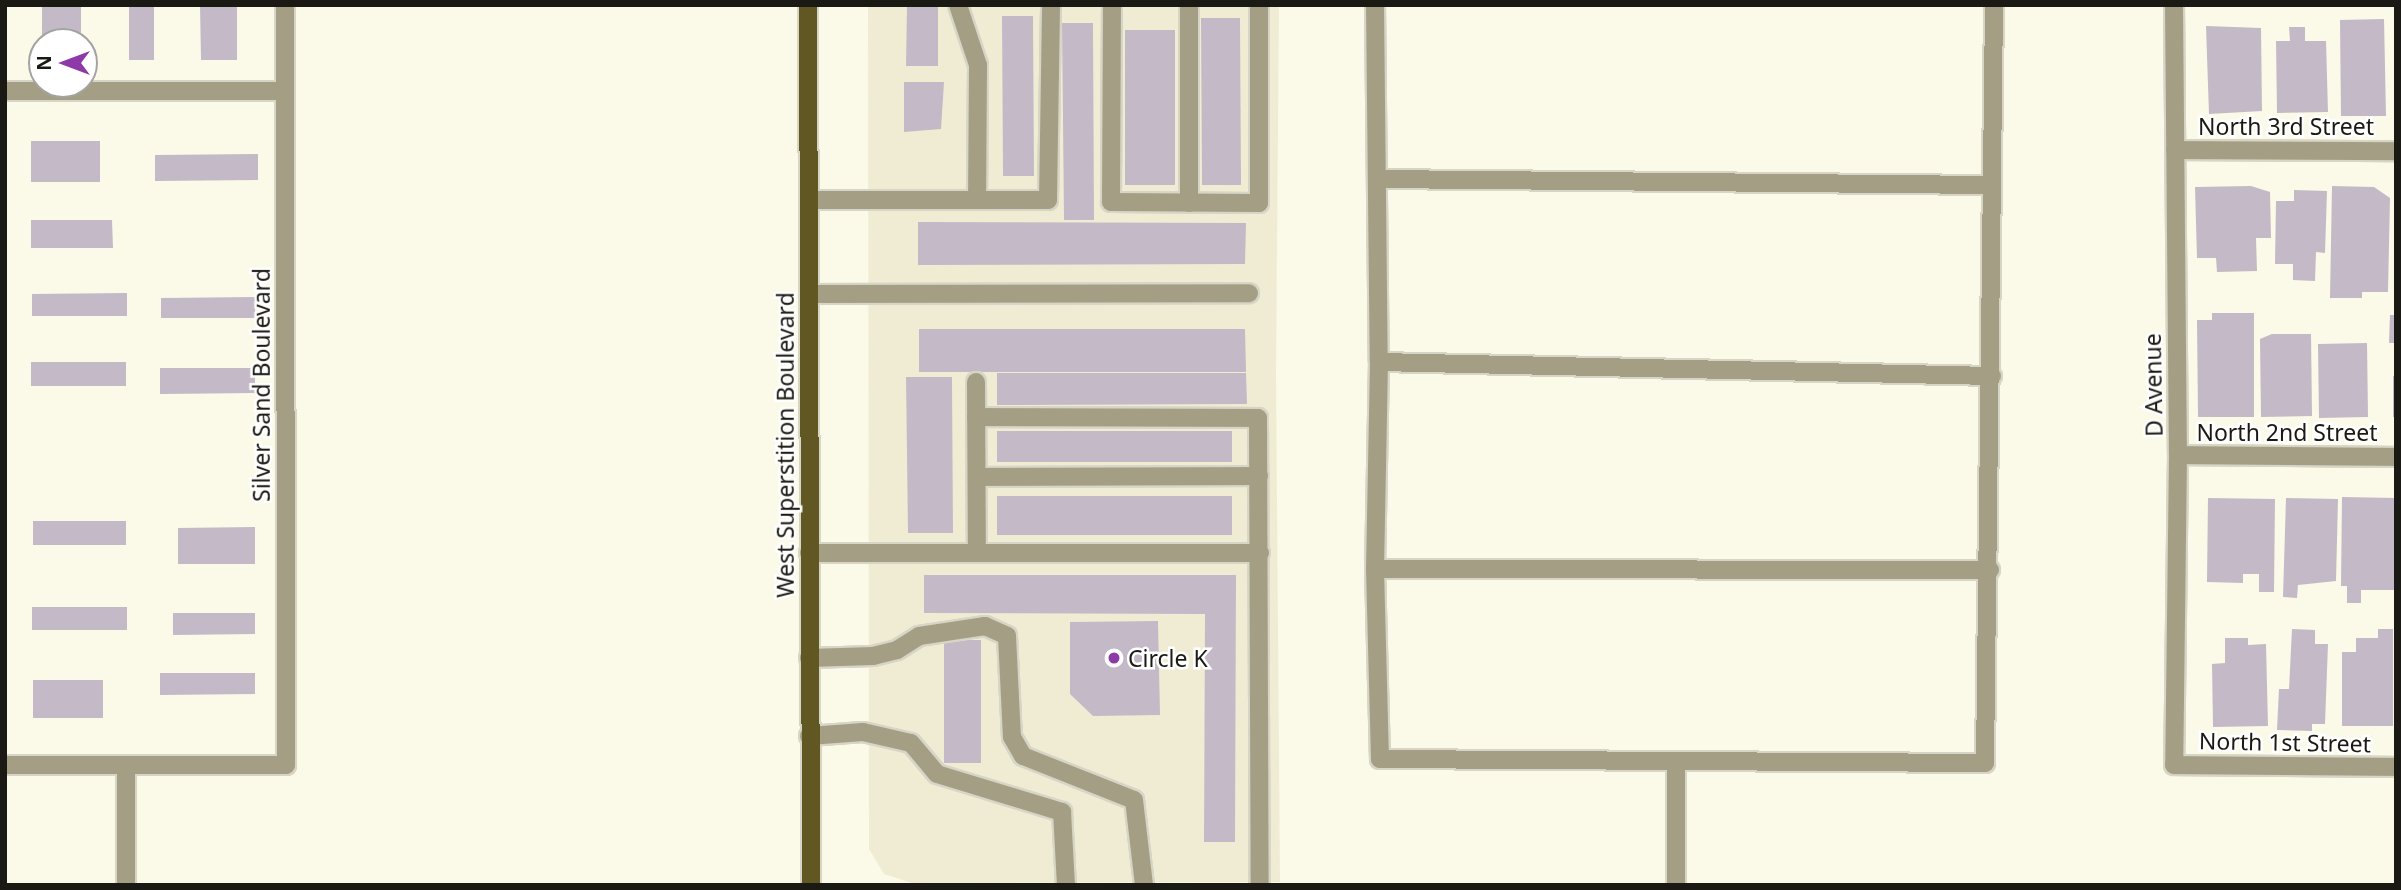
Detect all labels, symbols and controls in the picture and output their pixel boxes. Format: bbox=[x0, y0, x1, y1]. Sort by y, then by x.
north arrow bbox=[28, 28, 98, 98]
text: N bbox=[31, 55, 57, 71]
street label: North 3rd Street bbox=[2198, 112, 2374, 140]
street label: Silver Sand Boulevard bbox=[247, 268, 275, 502]
street label: West Superstition Boulevard bbox=[771, 292, 799, 598]
street label: D Avenue bbox=[2138, 333, 2168, 437]
street label: North 2nd Street bbox=[2196, 418, 2378, 446]
place label: Circle K bbox=[1128, 644, 1208, 672]
marker: Circle K bbox=[1106, 650, 1122, 666]
street label: North 1st Street bbox=[2199, 727, 2371, 757]

